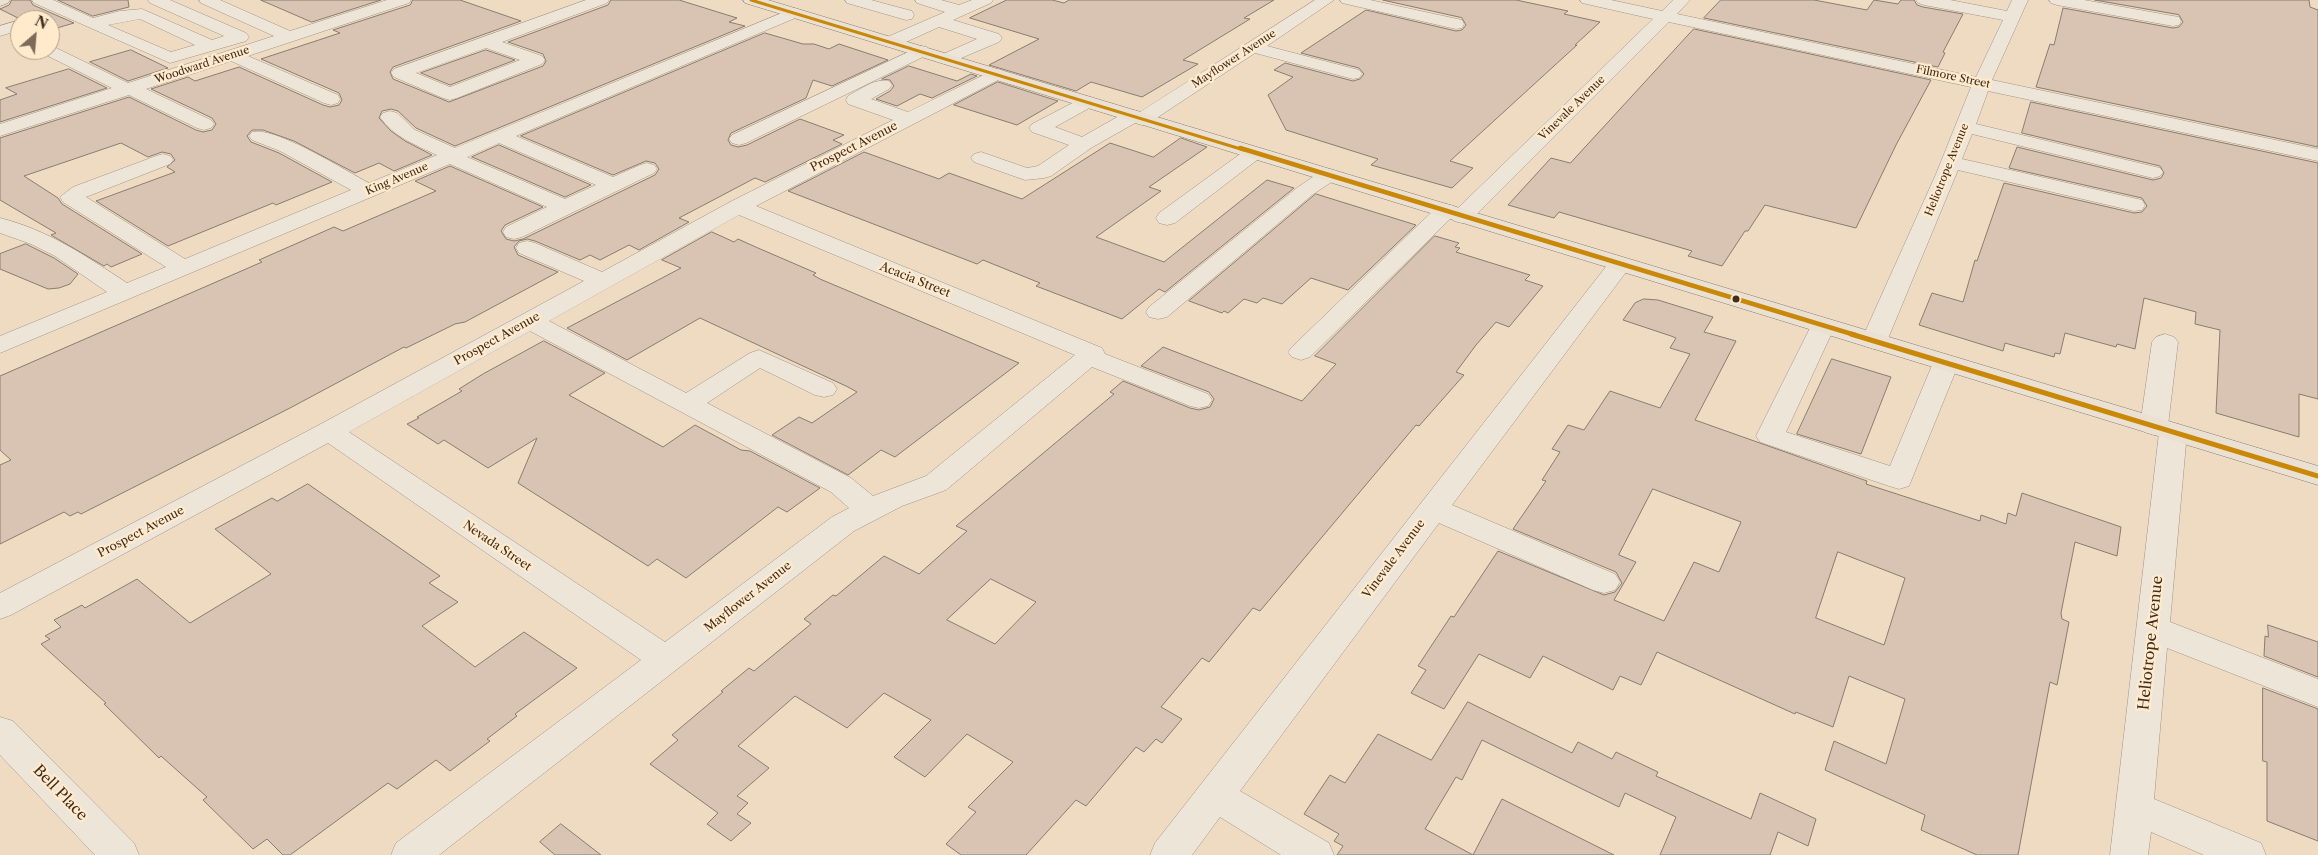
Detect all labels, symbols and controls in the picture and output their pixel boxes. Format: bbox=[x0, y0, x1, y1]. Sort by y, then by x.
north arrow bbox=[10, 10, 60, 60]
text: N bbox=[32, 12, 51, 33]
street label: Mayflower Avenue bbox=[1189, 27, 1279, 91]
street label: Woodward Avenue bbox=[153, 43, 251, 87]
street label: Filmore Street bbox=[1915, 63, 1991, 91]
street label: Vinevale Avenue bbox=[1536, 73, 1608, 143]
street label: Prospect Avenue bbox=[808, 119, 900, 175]
street label: Heliotrope Avenue bbox=[1922, 122, 1972, 218]
street label: King Avenue bbox=[364, 160, 430, 198]
street label: Acacia Street bbox=[878, 259, 952, 301]
unlabelled marker bbox=[1731, 294, 1741, 304]
street label: Prospect Avenue bbox=[452, 309, 542, 369]
street label: Prospect Avenue bbox=[95, 503, 187, 561]
street label: Vinevale Avenue bbox=[1360, 517, 1428, 601]
street label: Nevada Street bbox=[460, 518, 534, 574]
street label: Mayflower Avenue bbox=[702, 559, 794, 635]
street label: Heliotrope Avenue bbox=[2135, 575, 2167, 711]
street label: Bell Place bbox=[29, 761, 91, 825]

